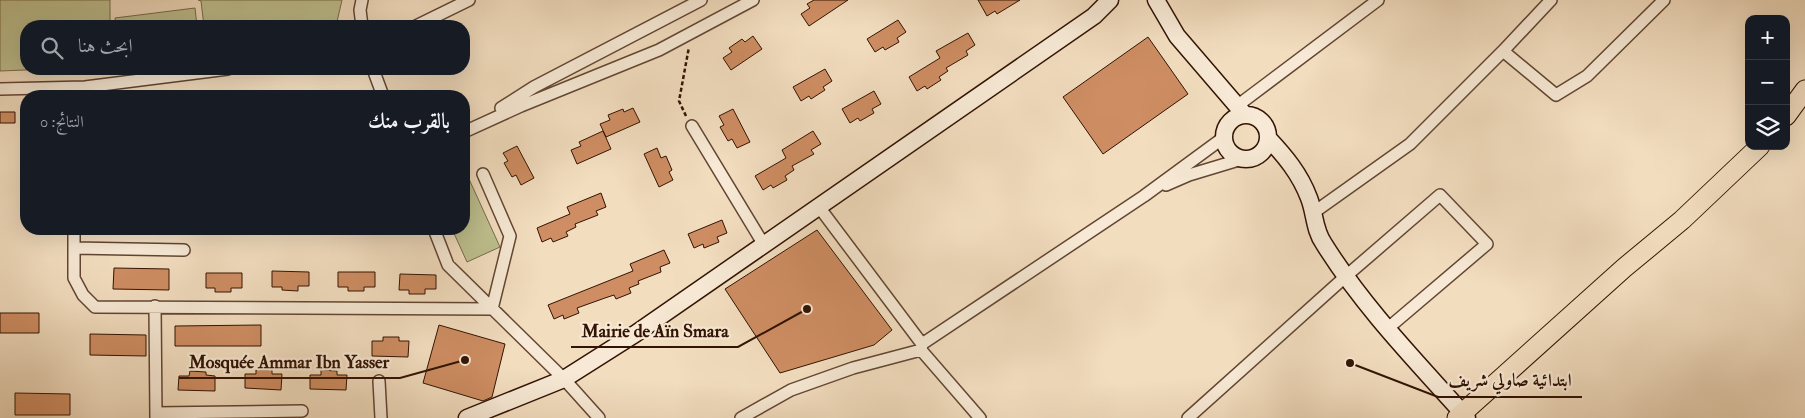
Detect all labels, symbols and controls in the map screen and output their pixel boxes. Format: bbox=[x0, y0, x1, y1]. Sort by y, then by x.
map controls bbox=[1745, 15, 1790, 150]
button: + bbox=[1745, 15, 1790, 60]
search box bbox=[20, 20, 470, 75]
icon: search bbox=[38, 34, 66, 62]
text: ابحث هنا bbox=[78, 34, 133, 58]
button: − bbox=[1745, 60, 1790, 105]
button: layers bbox=[1745, 105, 1790, 150]
text: بالقرب منك bbox=[368, 108, 450, 135]
text: النتائج: 0 bbox=[40, 112, 84, 132]
callout: Mairie de Aïn Smara bbox=[571, 314, 738, 347]
text: Mairie de Aïn Smara bbox=[580, 320, 729, 343]
callout: Mosquée Ammar Ibn Yasser bbox=[179, 345, 400, 378]
text: Mosquée Ammar Ibn Yasser bbox=[188, 351, 390, 374]
callout: ابتدائية صاولي شريف bbox=[1438, 364, 1582, 397]
text: ابتدائية صاولي شريف bbox=[1448, 369, 1572, 395]

